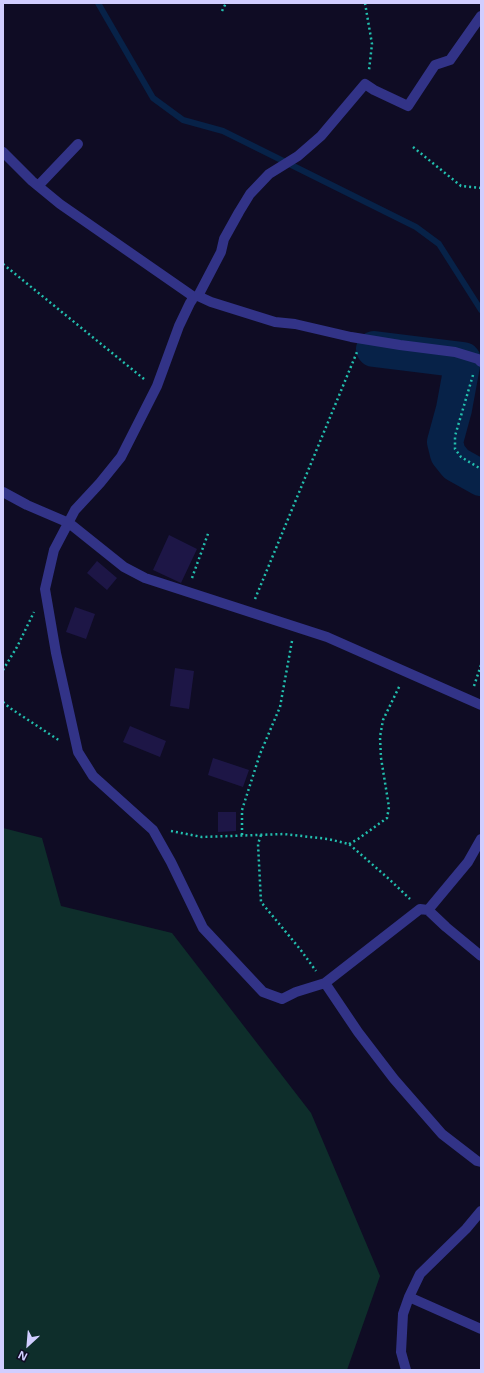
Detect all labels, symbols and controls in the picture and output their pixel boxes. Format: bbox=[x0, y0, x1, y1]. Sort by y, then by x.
north arrow bbox=[8, 1325, 48, 1365]
text: N bbox=[15, 1348, 30, 1365]

